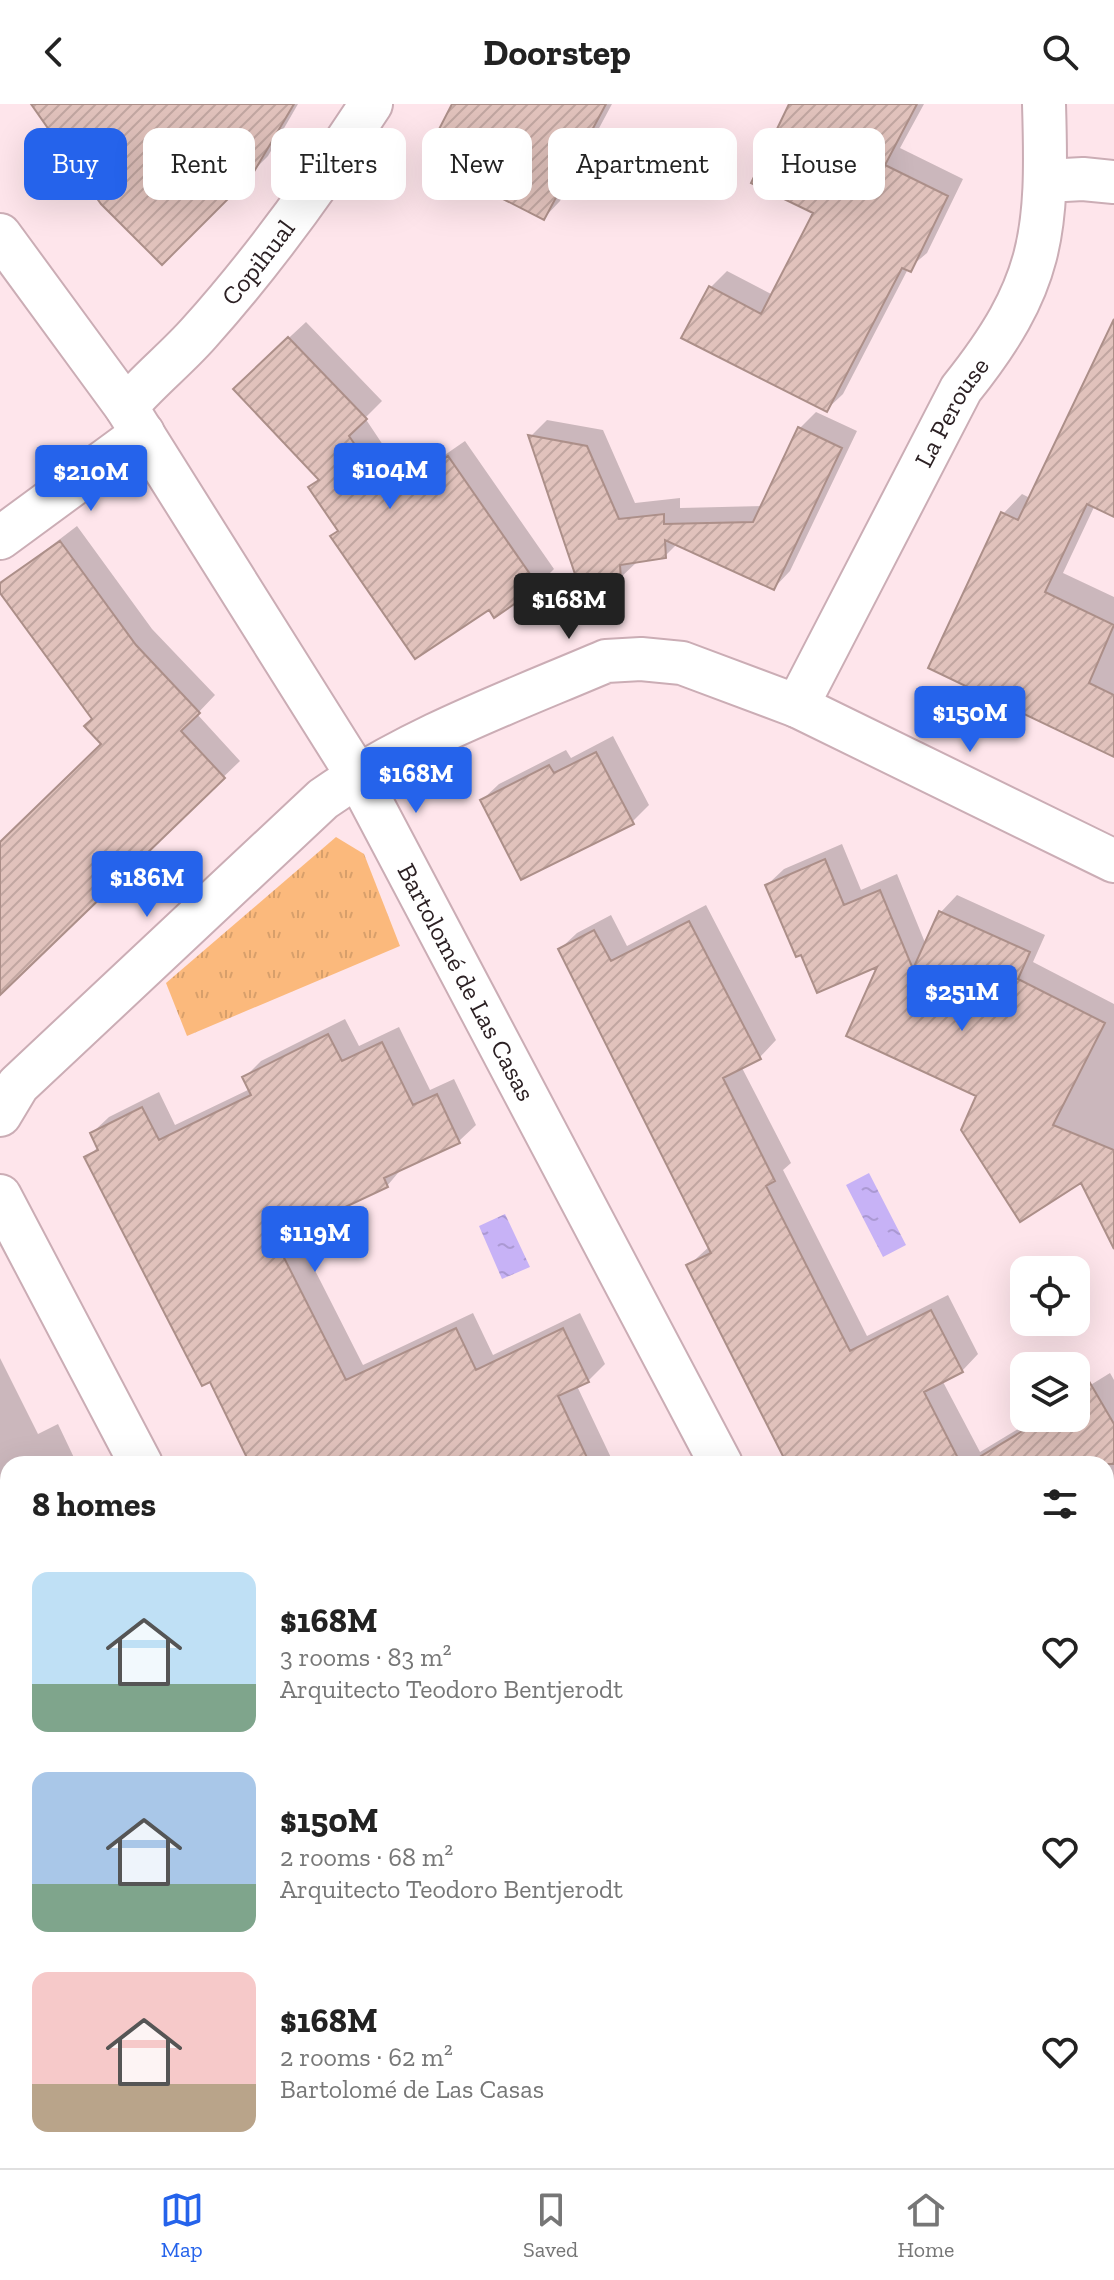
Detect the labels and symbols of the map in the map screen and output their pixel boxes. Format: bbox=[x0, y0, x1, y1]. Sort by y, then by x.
street label: Copihual bbox=[214, 213, 302, 312]
street label: La Perouse bbox=[907, 351, 996, 473]
pin: $104M bbox=[334, 443, 446, 511]
pin: $210M bbox=[35, 445, 147, 513]
pin: $168M bbox=[513, 573, 625, 641]
pin: $150M bbox=[914, 686, 1026, 754]
pin: $168M bbox=[360, 747, 472, 815]
pin: $186M bbox=[91, 851, 203, 919]
street label: Bartolomé de Las Casas bbox=[391, 858, 542, 1106]
pin: $251M bbox=[906, 965, 1018, 1033]
pin: $119M bbox=[259, 1206, 371, 1274]

